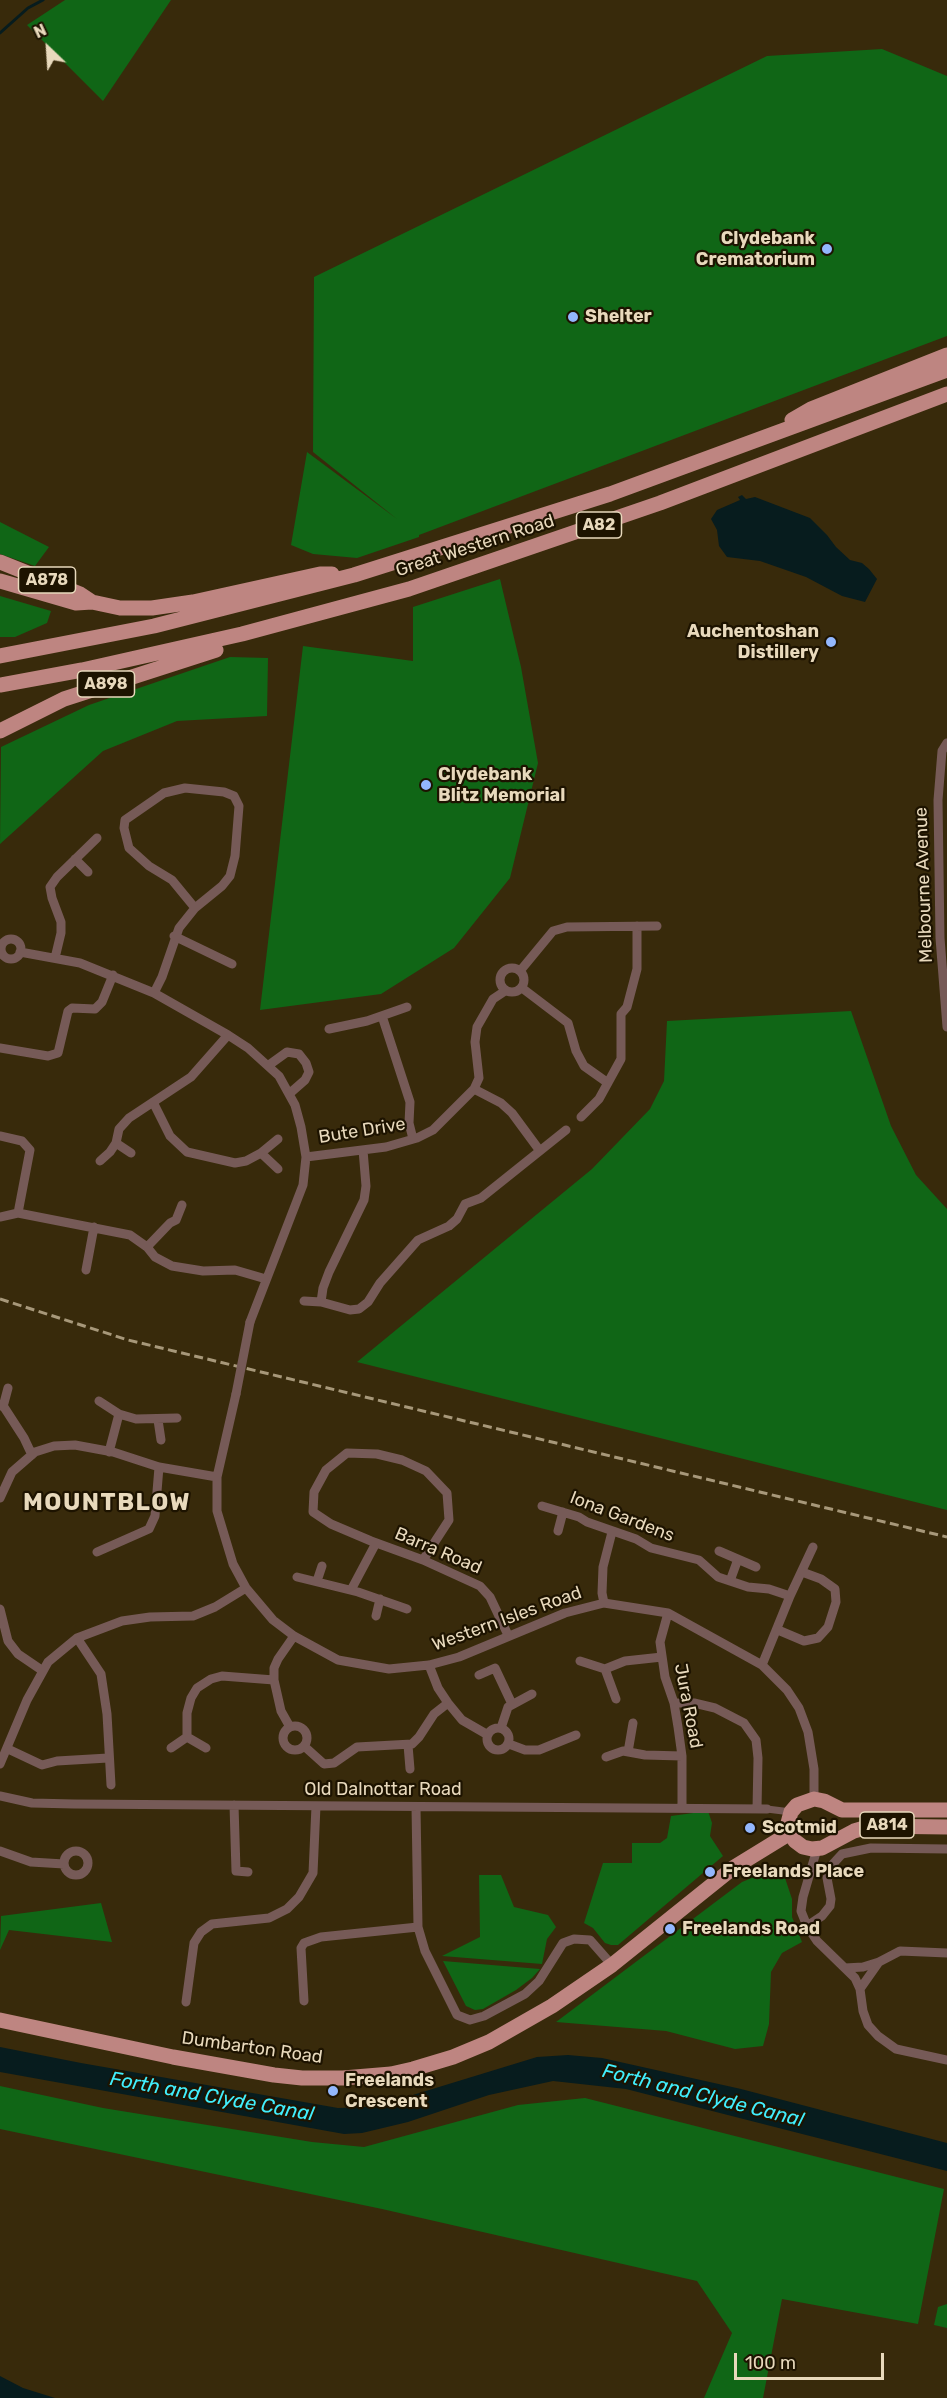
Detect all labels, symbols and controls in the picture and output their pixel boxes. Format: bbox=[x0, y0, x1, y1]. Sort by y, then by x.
north arrow bbox=[18, 18, 78, 78]
text: N bbox=[31, 20, 49, 42]
place label: Clydebank Crematorium bbox=[696, 228, 815, 270]
marker: Clydebank Crematorium bbox=[820, 242, 834, 256]
place label: Shelter bbox=[585, 306, 652, 328]
marker: Shelter bbox=[566, 310, 580, 324]
street label: Great Western Road bbox=[393, 510, 557, 582]
road number: A82 bbox=[576, 512, 622, 538]
road number: A878 bbox=[18, 567, 76, 593]
place label: Auchentoshan Distillery bbox=[687, 621, 819, 664]
marker: Auchentoshan Distillery bbox=[824, 635, 838, 649]
road number: A898 bbox=[78, 671, 134, 697]
place label: Clydebank Blitz Memorial bbox=[438, 764, 565, 806]
marker: Clydebank Blitz Memorial bbox=[419, 778, 433, 792]
street label: Melbourne Avenue bbox=[910, 807, 938, 963]
street label: Bute Drive bbox=[317, 1113, 407, 1149]
street label: Iona Gardens bbox=[567, 1487, 677, 1547]
district label: MOUNTBLOW bbox=[23, 1489, 191, 1517]
street label: Barra Road bbox=[391, 1523, 485, 1579]
street label: Western Isles Road bbox=[429, 1582, 585, 1656]
street label: Jura Road bbox=[669, 1662, 707, 1750]
street label: Old Dalnottar Road bbox=[304, 1779, 462, 1801]
road number: A814 bbox=[860, 1812, 914, 1838]
place label: Scotmid bbox=[762, 1817, 837, 1839]
marker: Scotmid bbox=[743, 1821, 757, 1835]
place label: Freelands Place bbox=[722, 1861, 864, 1883]
marker: Freelands Place bbox=[703, 1865, 717, 1879]
place label: Freelands Road bbox=[682, 1918, 820, 1940]
marker: Freelands Road bbox=[663, 1922, 677, 1936]
street label: Dumbarton Road bbox=[180, 2027, 324, 2069]
water label: Forth and Clyde Canal bbox=[600, 2059, 806, 2133]
water label: Forth and Clyde Canal bbox=[108, 2067, 316, 2127]
place label: Freelands Crescent bbox=[345, 2070, 434, 2112]
marker: Freelands Crescent bbox=[326, 2084, 340, 2098]
scale bar bbox=[737, 2341, 887, 2379]
text: 100 m bbox=[745, 2352, 796, 2374]

